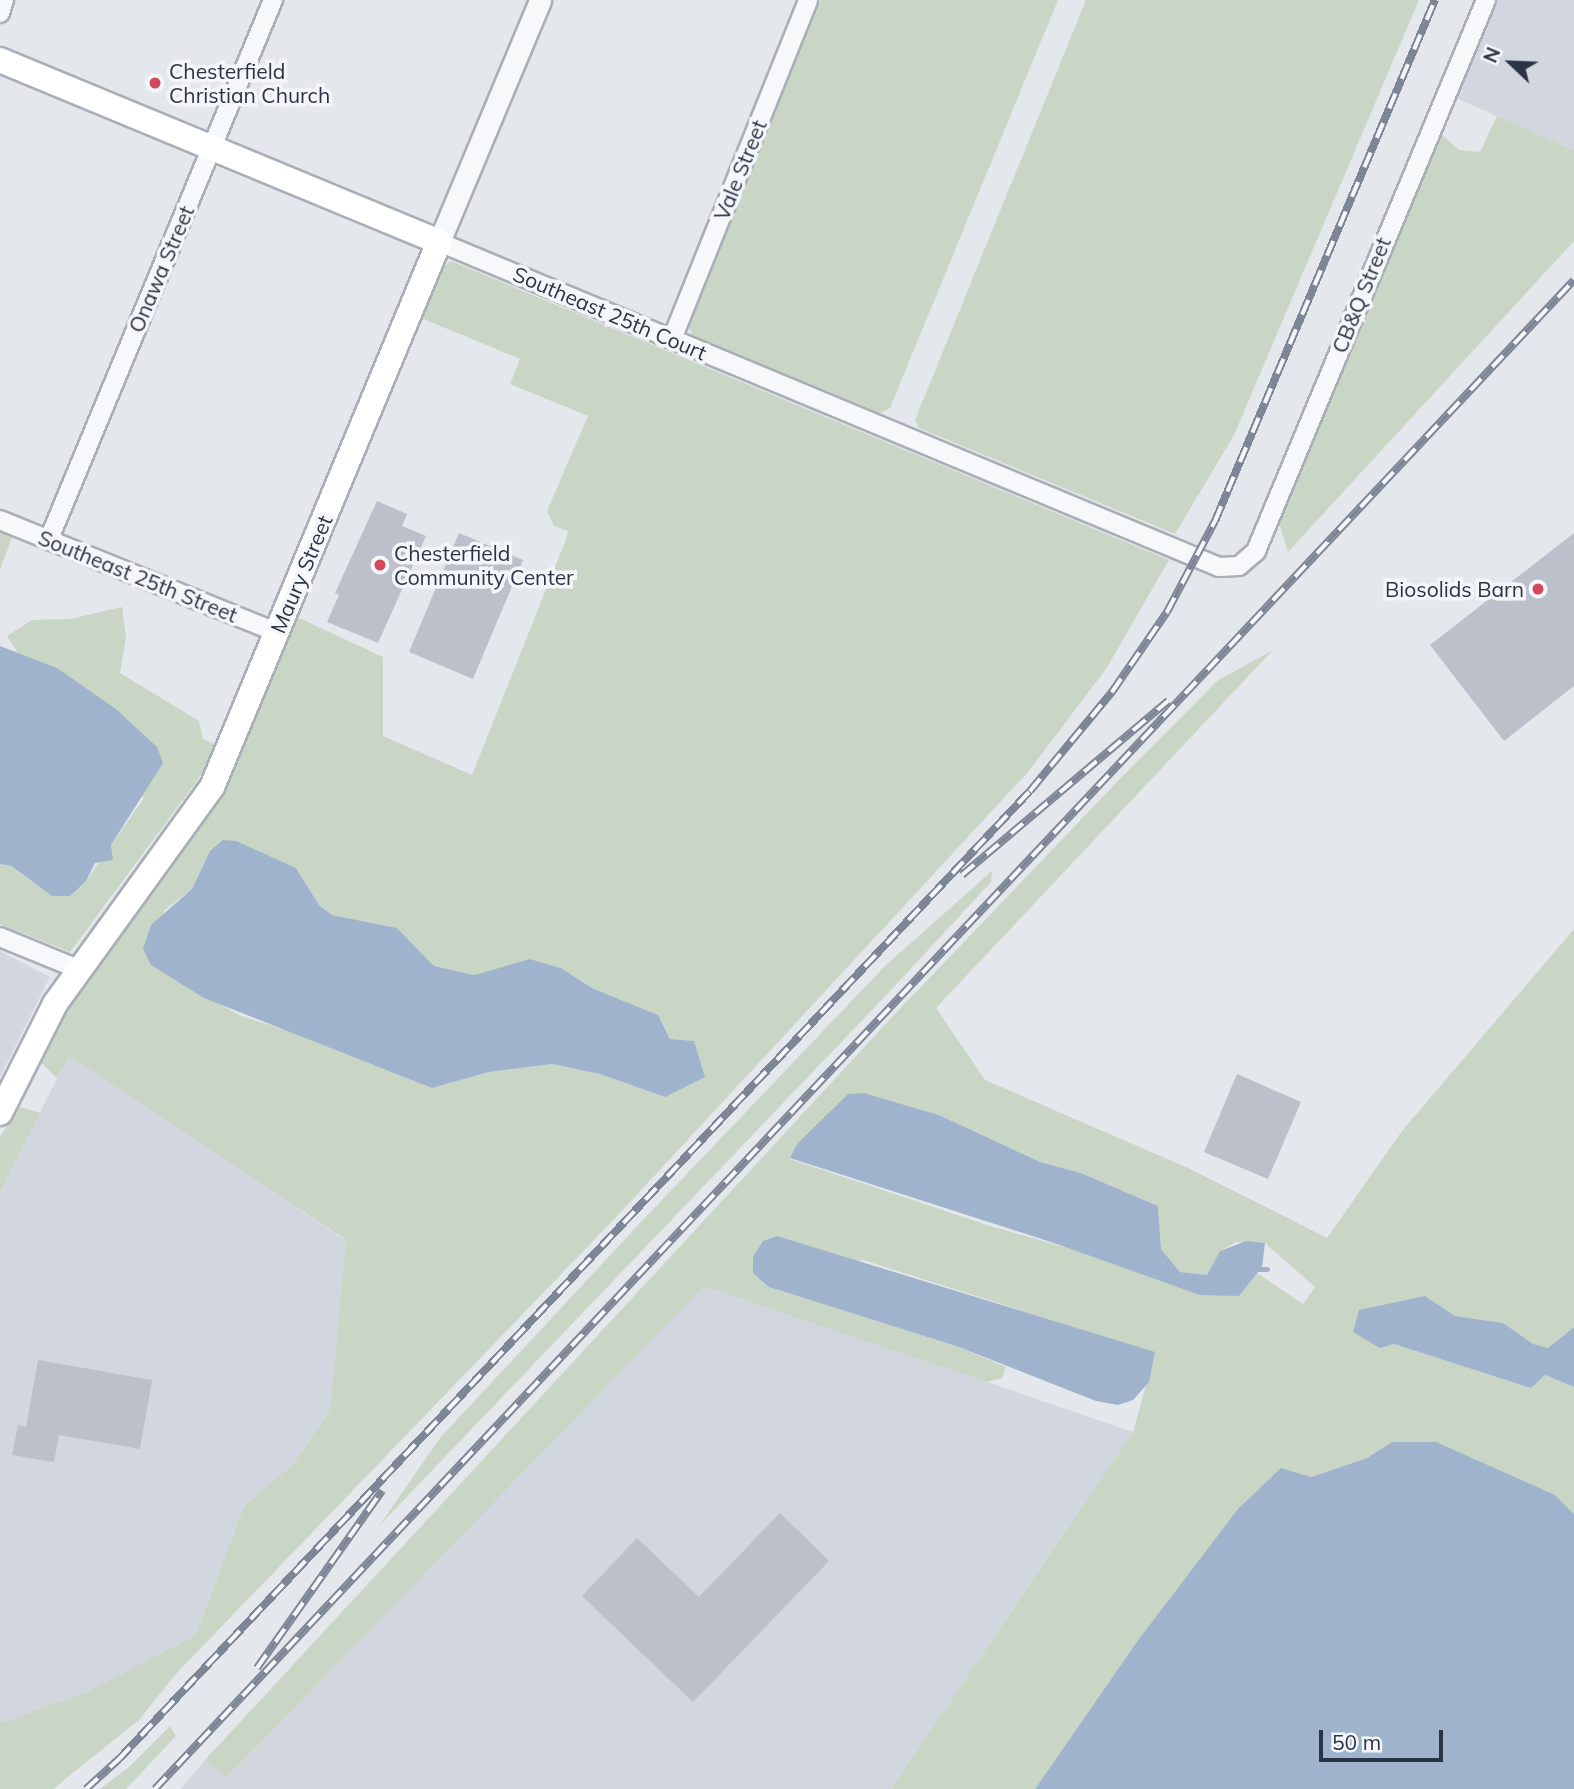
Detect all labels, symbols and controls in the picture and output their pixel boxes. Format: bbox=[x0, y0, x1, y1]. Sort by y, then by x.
north arrow bbox=[1476, 28, 1546, 98]
text: N bbox=[1478, 44, 1506, 66]
place label: Chesterfield Christian Church bbox=[169, 58, 330, 108]
marker: Chesterfield Christian Church bbox=[147, 75, 163, 91]
street label: Vale Street bbox=[708, 116, 772, 224]
street label: Onawa Street bbox=[123, 202, 199, 336]
street label: CB&Q Street bbox=[1326, 233, 1396, 357]
street label: Southeast 25th Court bbox=[510, 261, 710, 365]
street label: Maury Street bbox=[265, 511, 337, 637]
street label: Southeast 25th Street bbox=[35, 525, 241, 627]
place label: Chesterfield Community Center bbox=[394, 540, 574, 590]
marker: Chesterfield Community Center bbox=[372, 557, 388, 573]
place label: Biosolids Barn bbox=[1385, 576, 1524, 602]
marker: Biosolids Barn bbox=[1530, 581, 1546, 597]
scale bar bbox=[1322, 1716, 1446, 1760]
text: 50 m bbox=[1332, 1729, 1381, 1755]

